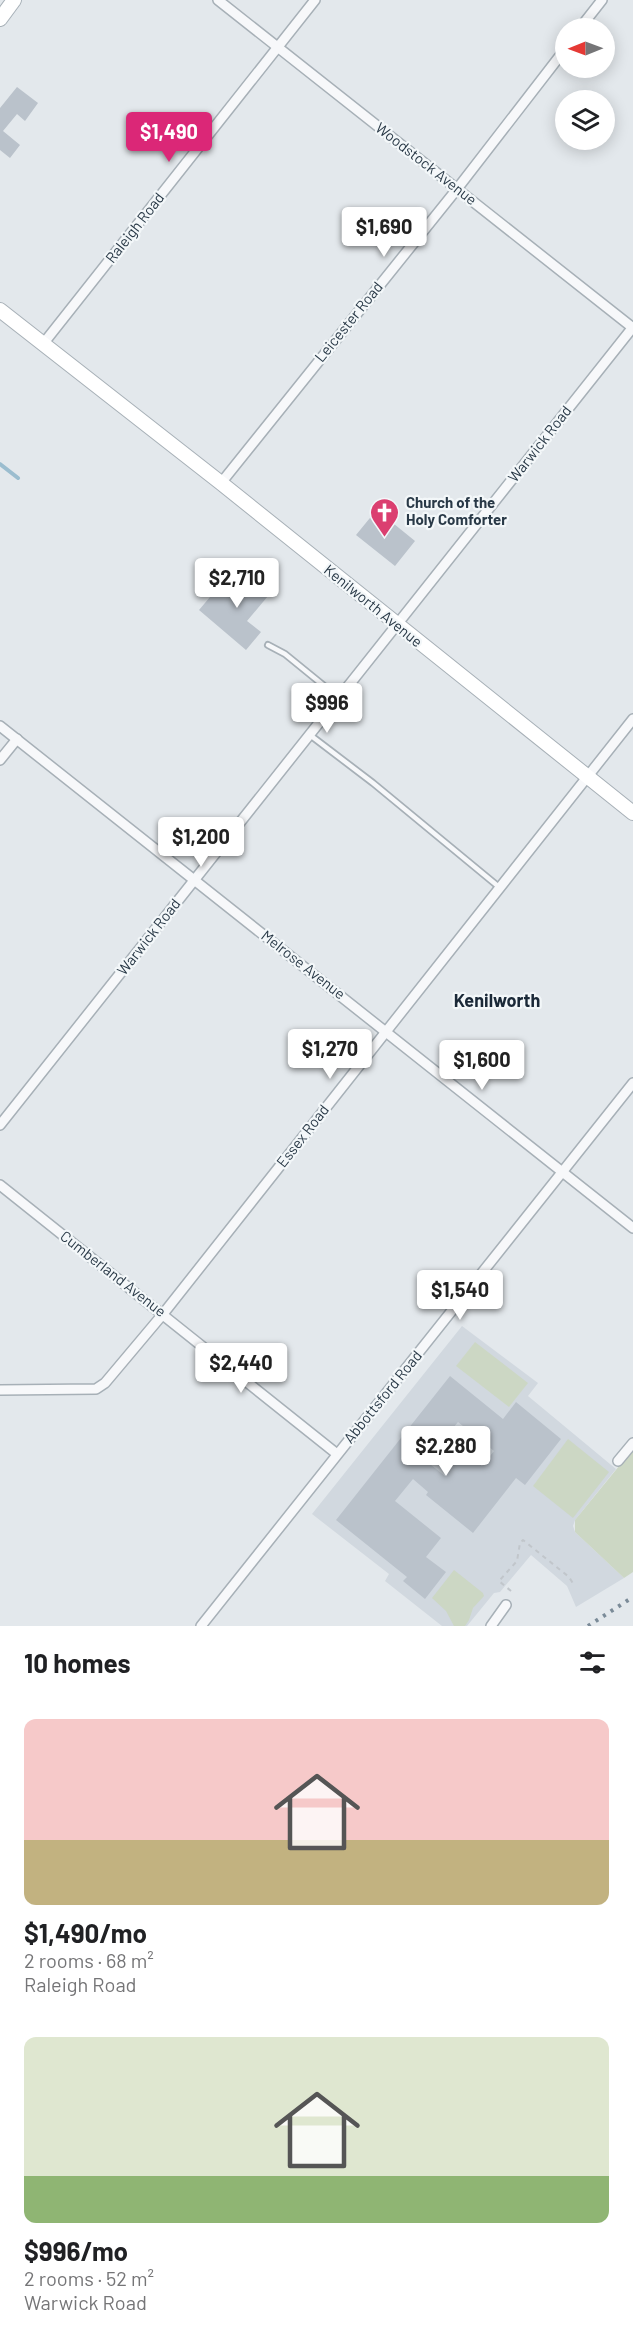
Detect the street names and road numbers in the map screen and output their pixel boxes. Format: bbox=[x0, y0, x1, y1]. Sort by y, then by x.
street label: Woodstock Avenue bbox=[372, 118, 481, 208]
street label: Raleigh Road bbox=[101, 189, 167, 266]
street label: Leicester Road bbox=[310, 278, 386, 365]
street label: Warwick Road bbox=[504, 402, 575, 485]
street label: Kenilworth Avenue bbox=[321, 560, 426, 650]
street label: Warwick Road bbox=[113, 895, 184, 978]
street label: Melrose Avenue bbox=[258, 926, 349, 1003]
street label: Essex Road bbox=[272, 1101, 332, 1170]
street label: Cumberland Avenue bbox=[57, 1226, 170, 1320]
street label: Abbottsford Road bbox=[339, 1346, 425, 1446]

